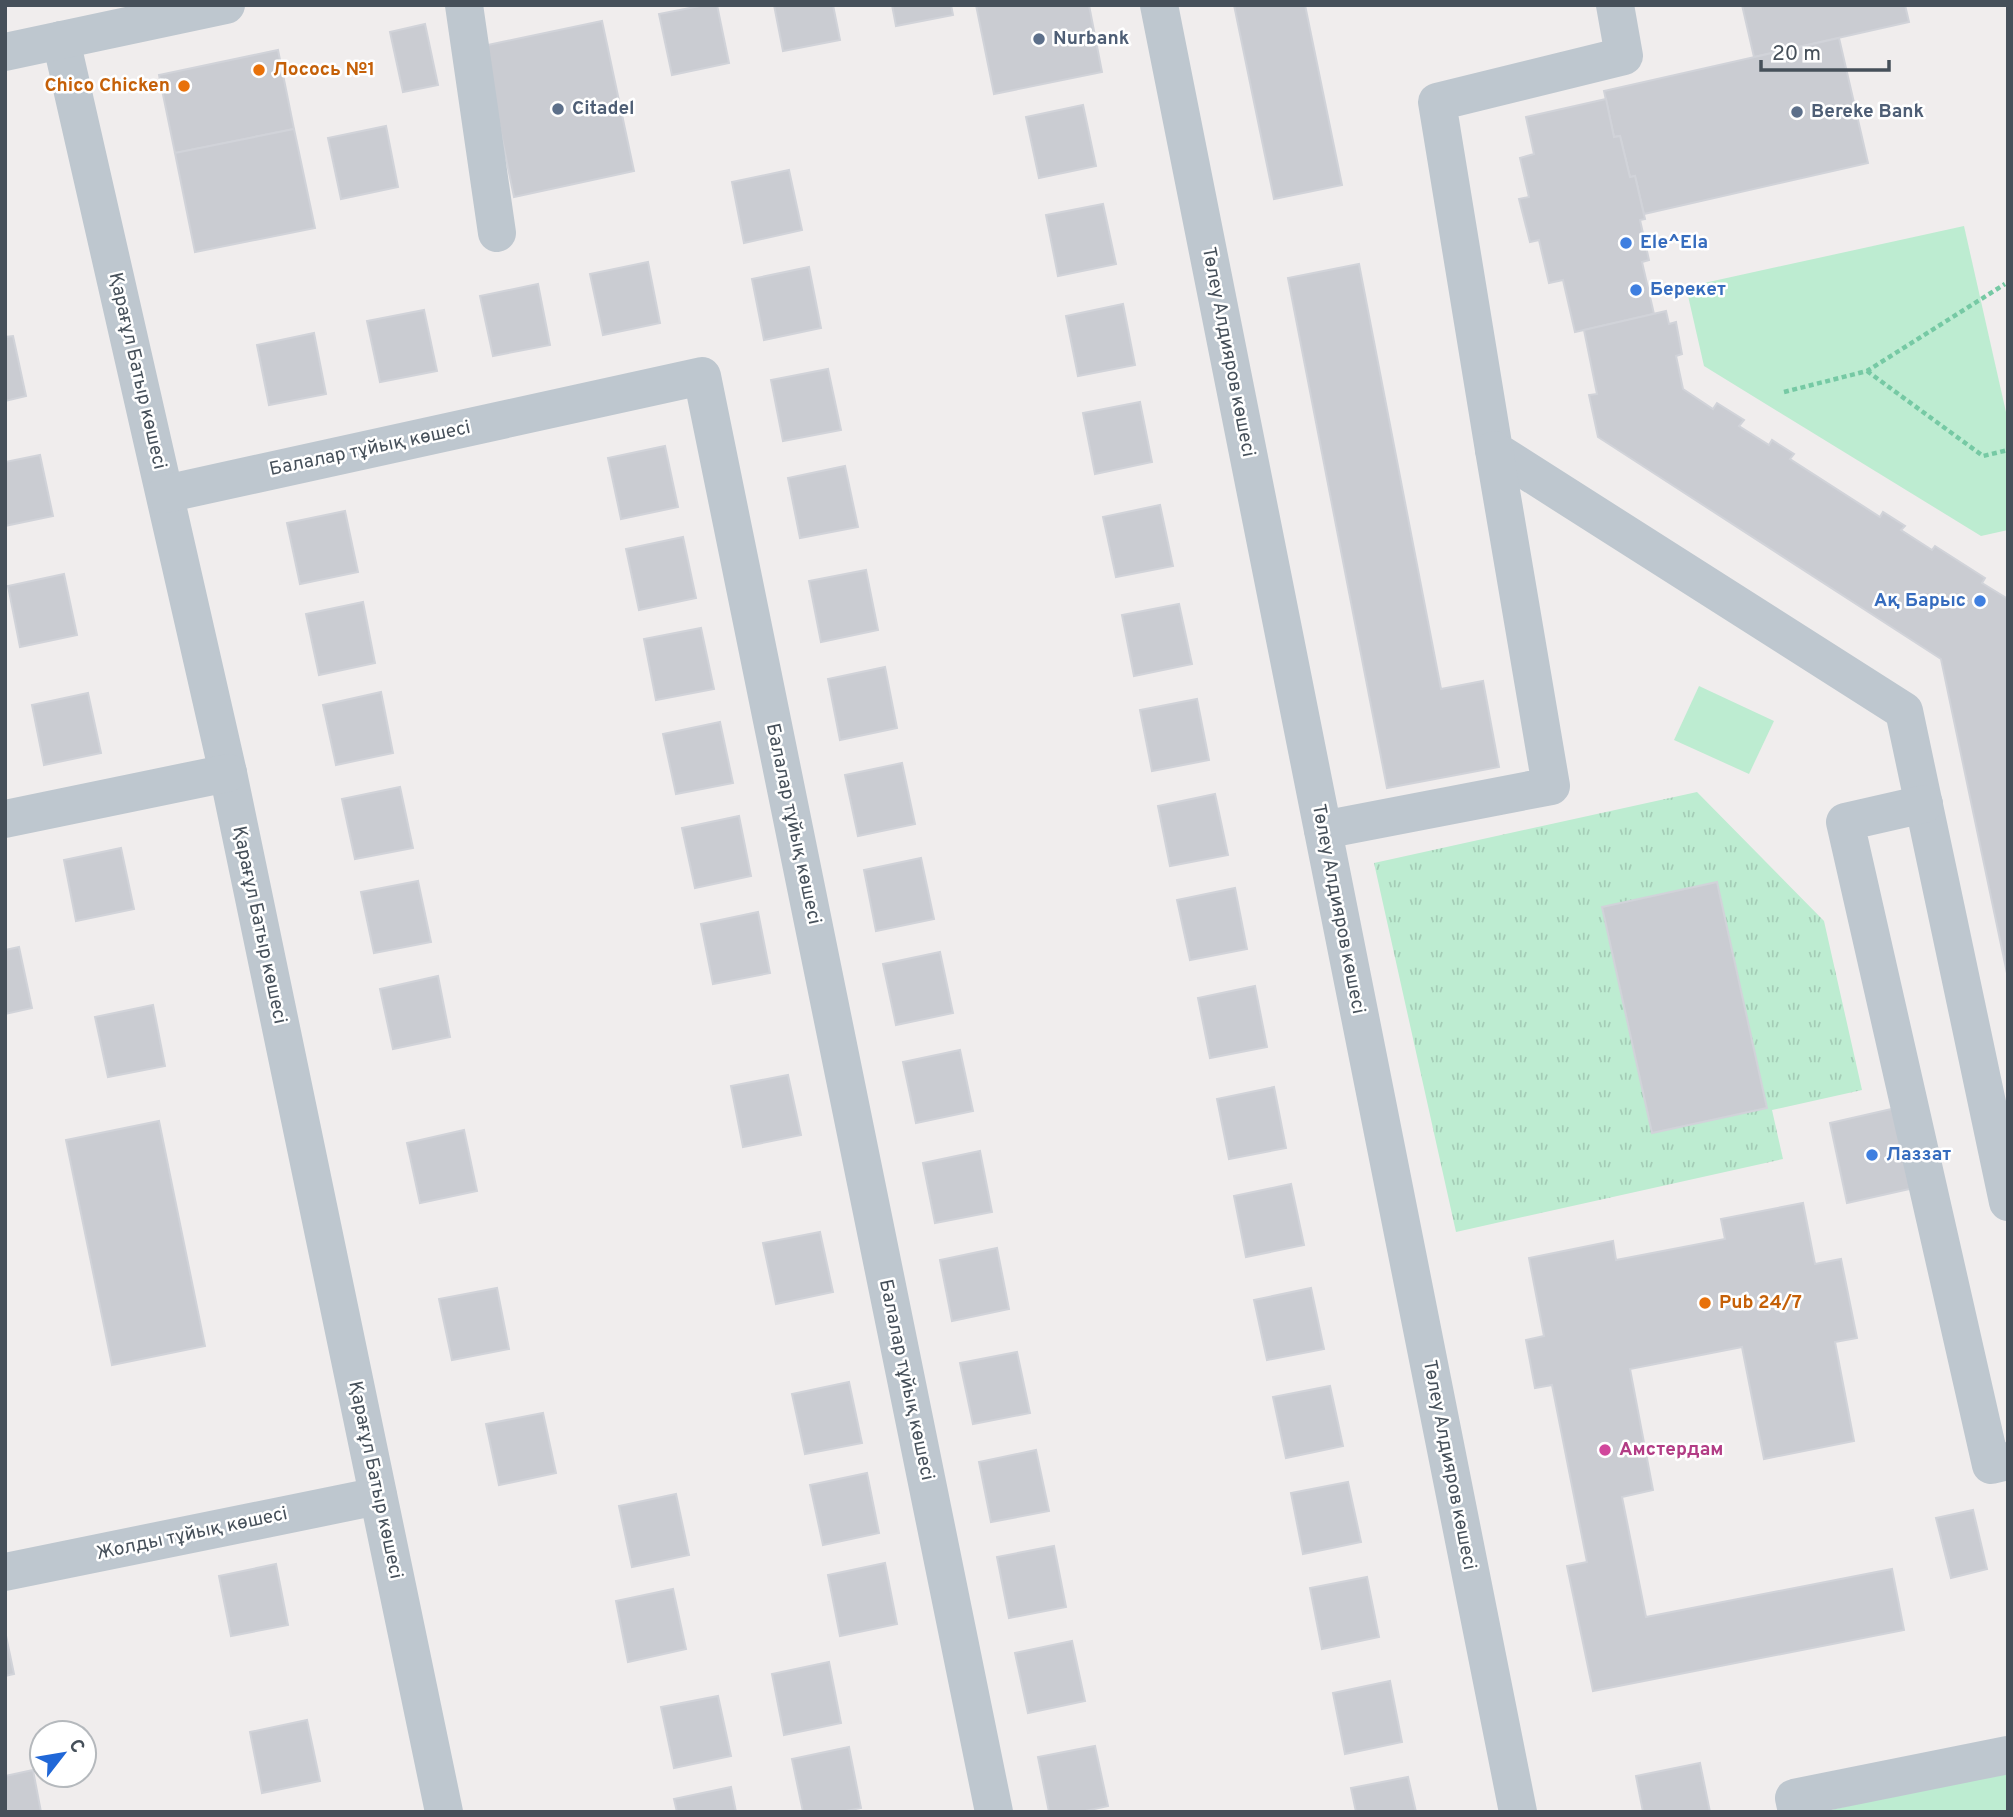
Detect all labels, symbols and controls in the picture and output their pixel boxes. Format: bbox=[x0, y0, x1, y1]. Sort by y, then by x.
place label: Nurbank bbox=[1053, 27, 1130, 51]
scale bar bbox=[1761, 28, 1889, 72]
marker: Nurbank bbox=[1031, 31, 1047, 47]
text: 20 m bbox=[1772, 41, 1821, 68]
place label: Лосось №1 bbox=[273, 58, 375, 82]
marker: Лосось №1 bbox=[251, 62, 267, 78]
place label: Chico Chicken bbox=[44, 74, 170, 98]
marker: Chico Chicken bbox=[176, 78, 192, 94]
place label: Citadel bbox=[572, 97, 635, 121]
place label: Bereke Bank bbox=[1811, 100, 1925, 124]
marker: Citadel bbox=[550, 101, 566, 117]
marker: Bereke Bank bbox=[1789, 104, 1805, 120]
place label: Ele^Ela bbox=[1640, 231, 1708, 255]
marker: Ele^Ela bbox=[1618, 235, 1634, 251]
street label: Төлеу Алдияров көшесі bbox=[1196, 245, 1260, 459]
street label: Қарағұл Батыр көшесі bbox=[103, 270, 171, 472]
place label: Берекет bbox=[1650, 278, 1726, 302]
marker: Берекет bbox=[1628, 282, 1644, 298]
street label: Балалар тұйық көшесі bbox=[267, 416, 473, 482]
place label: Ақ Барыс bbox=[1874, 589, 1966, 613]
marker: Ақ Барыс bbox=[1972, 593, 1988, 609]
street label: Балалар тұйық көшесі bbox=[760, 721, 826, 927]
street label: Төлеу Алдияров көшесі bbox=[1306, 802, 1370, 1016]
street label: Қарағұл Батыр көшесі bbox=[226, 824, 292, 1026]
place label: Лаззат bbox=[1886, 1143, 1951, 1167]
marker: Лаззат bbox=[1864, 1147, 1880, 1163]
street label: Балалар тұйық көшесі bbox=[873, 1277, 939, 1483]
place label: Pub 24/7 bbox=[1719, 1291, 1802, 1315]
marker: Pub 24/7 bbox=[1697, 1295, 1713, 1311]
street label: Төлеу Алдияров көшесі bbox=[1417, 1358, 1481, 1572]
street label: Қарағұл Батыр көшесі bbox=[342, 1379, 408, 1581]
place label: Амстердам bbox=[1619, 1438, 1724, 1462]
marker: Амстердам bbox=[1597, 1442, 1613, 1458]
street label: Жолды тұйық көшесі bbox=[94, 1502, 290, 1566]
north arrow bbox=[28, 1719, 98, 1789]
text: С bbox=[62, 1735, 89, 1758]

